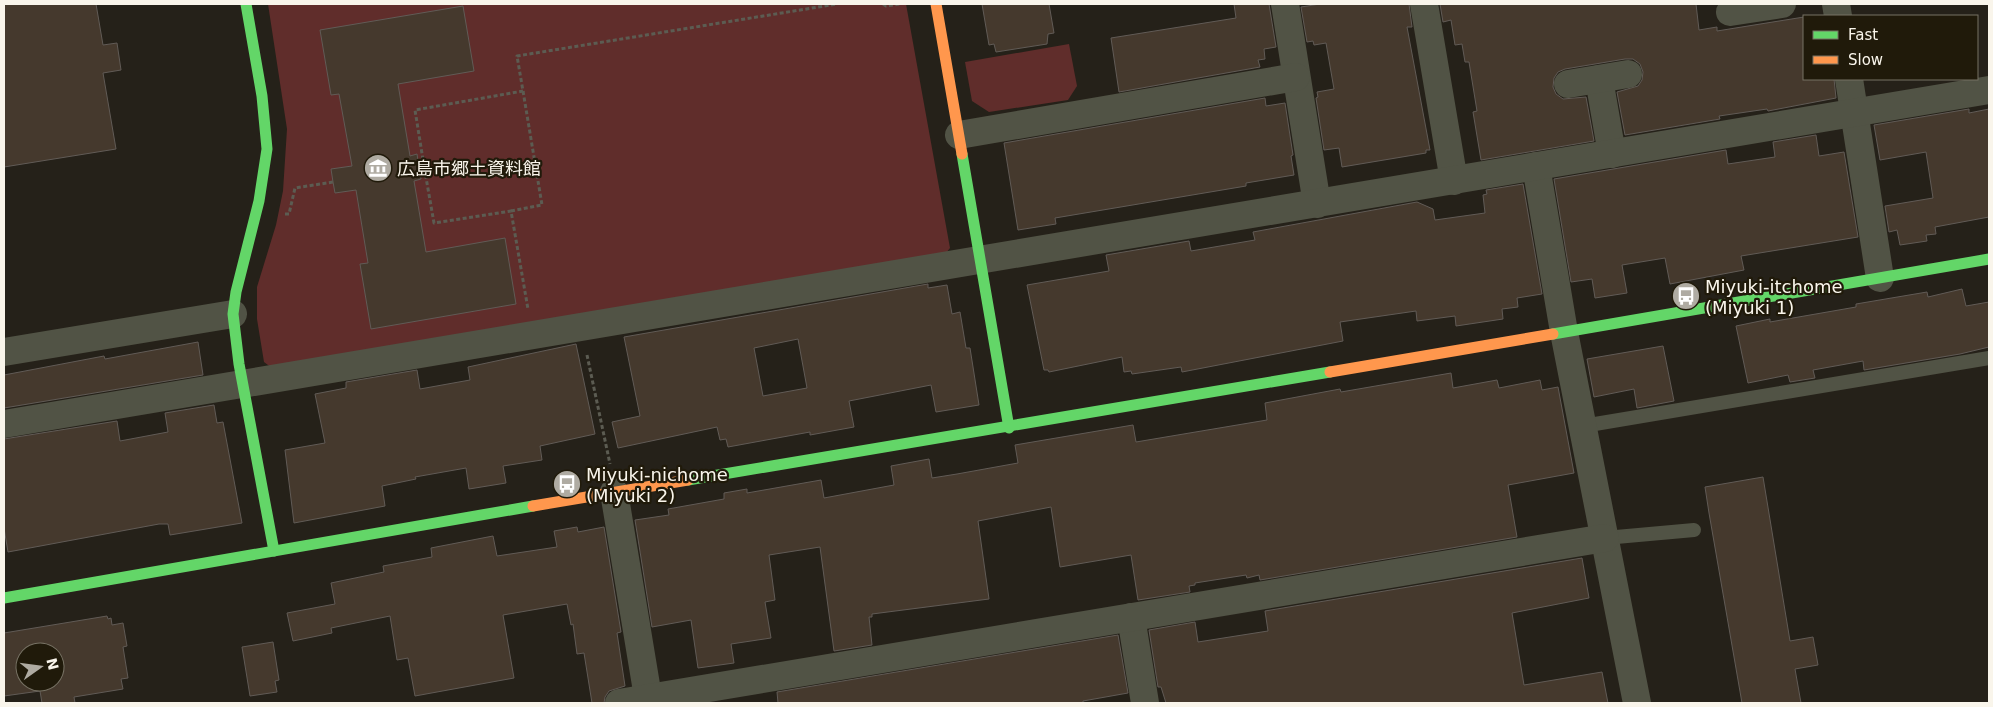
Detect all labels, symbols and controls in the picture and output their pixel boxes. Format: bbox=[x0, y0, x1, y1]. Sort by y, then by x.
legend bbox=[1803, 15, 1978, 80]
text: Fast bbox=[1848, 26, 1878, 44]
text: Slow bbox=[1848, 51, 1883, 69]
museum icon: 広島市郷土資料館 bbox=[363, 153, 393, 183]
place label: 広島市郷土資料館 bbox=[397, 158, 541, 179]
place label: Miyuki-itchome (Miyuki 1) bbox=[1705, 276, 1843, 318]
bus stop icon: Miyuki-itchome (Miyuki 1) bbox=[1671, 281, 1701, 311]
place label: Miyuki-nichome (Miyuki 2) bbox=[586, 464, 728, 506]
bus stop icon: Miyuki-nichome (Miyuki 2) bbox=[552, 469, 582, 499]
north arrow bbox=[15, 642, 65, 692]
text: N bbox=[43, 656, 62, 671]

